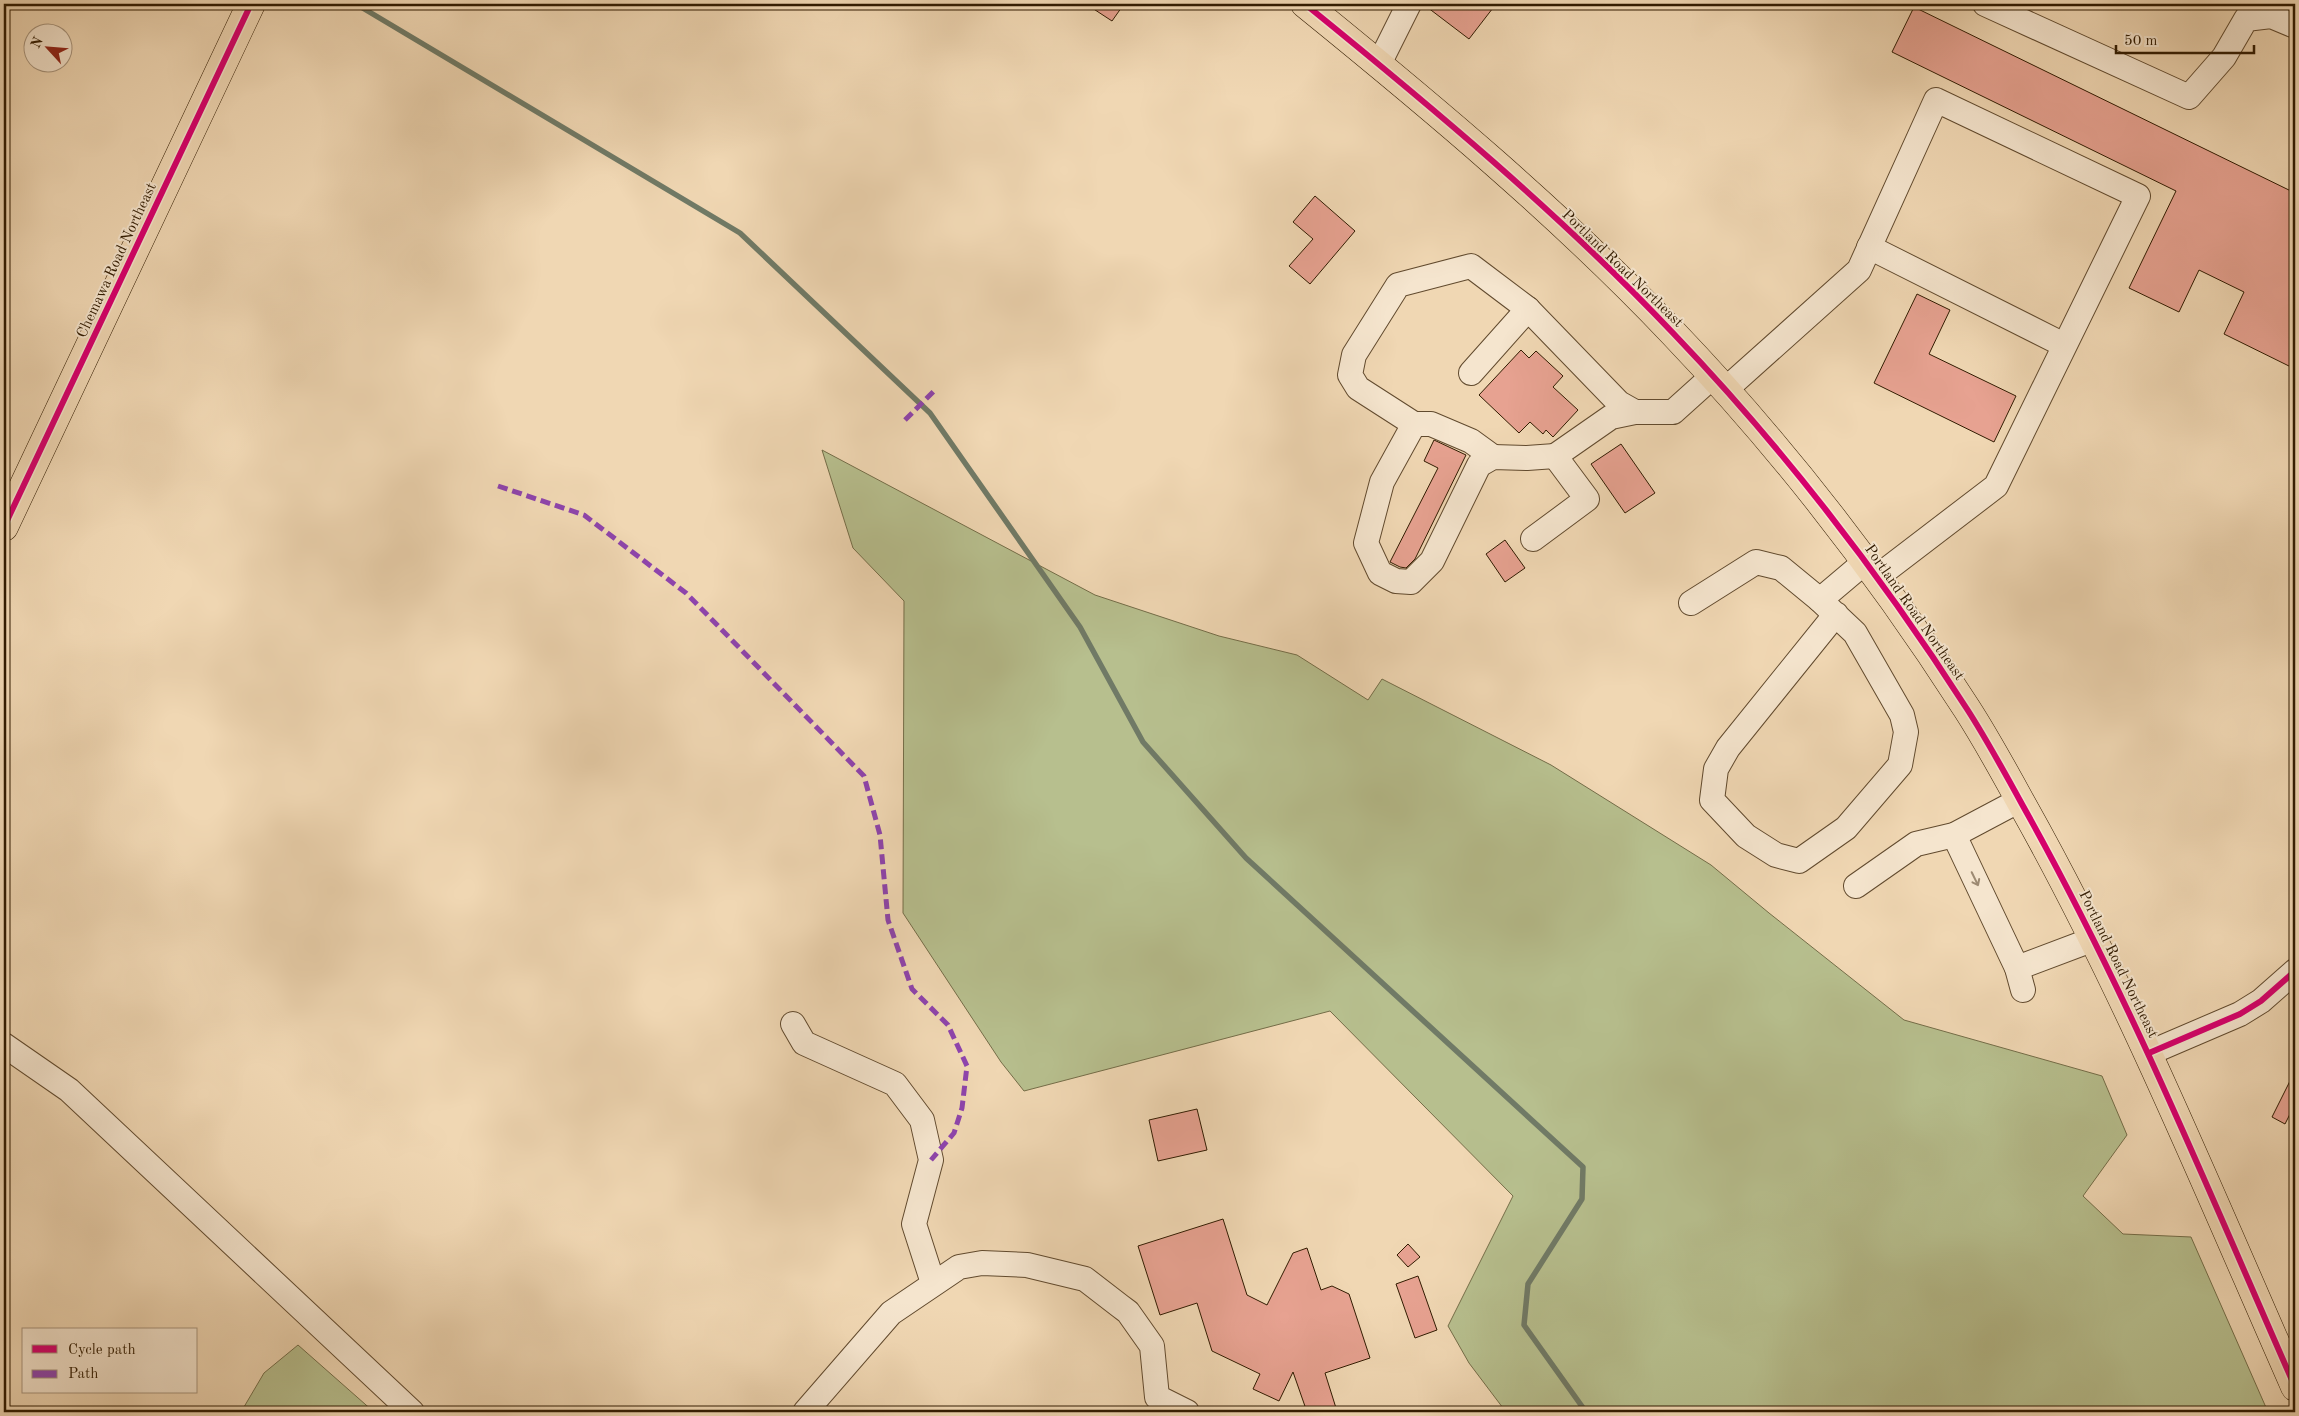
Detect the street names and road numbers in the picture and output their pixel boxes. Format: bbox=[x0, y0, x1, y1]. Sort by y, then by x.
street label: Chemawa Road Northeast bbox=[75, 181, 160, 340]
street label: Portland Road Northeast bbox=[1558, 207, 1685, 331]
street label: Portland Road Northeast bbox=[1861, 542, 1966, 684]
street label: Portland Road Northeast bbox=[2075, 889, 2160, 1041]

